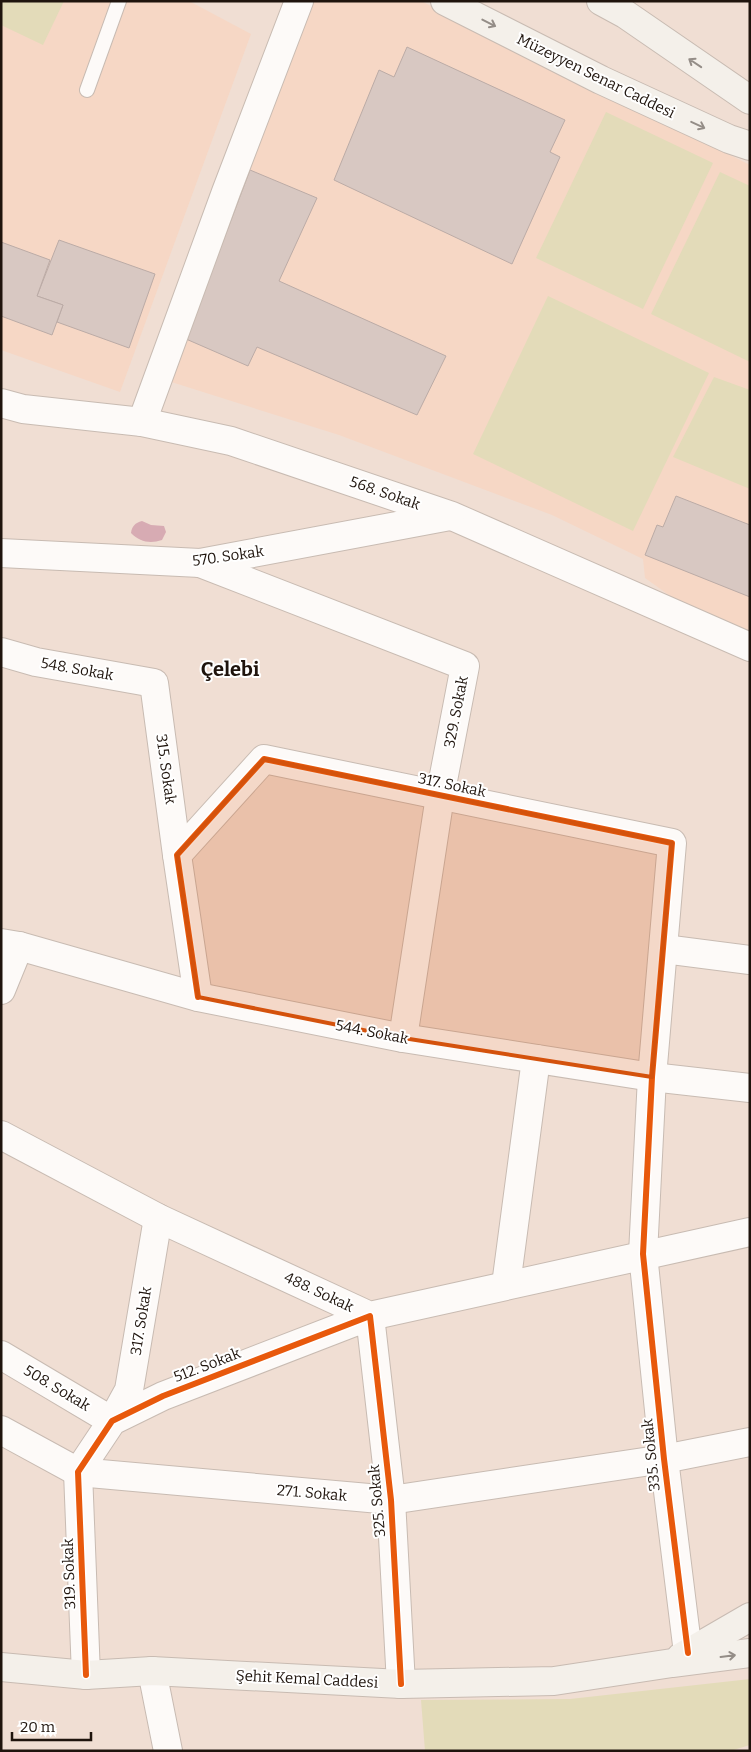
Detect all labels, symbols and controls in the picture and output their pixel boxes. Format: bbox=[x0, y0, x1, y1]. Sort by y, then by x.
one-way arrow bbox=[481, 18, 496, 28]
street label: Müzeyyen Senar Caddesi bbox=[514, 30, 678, 122]
one-way arrow bbox=[688, 58, 702, 68]
one-way arrow bbox=[690, 120, 705, 130]
street label: 568. Sokak bbox=[347, 473, 423, 514]
street label: 570. Sokak bbox=[191, 542, 265, 570]
street label: 548. Sokak bbox=[39, 654, 115, 684]
district label: Çelebi bbox=[201, 657, 260, 681]
street label: 329. Sokak bbox=[440, 674, 472, 750]
street label: 315. Sokak bbox=[152, 733, 180, 806]
street label: 317. Sokak bbox=[416, 769, 488, 801]
street label: 544. Sokak bbox=[334, 1016, 411, 1048]
street label: 488. Sokak bbox=[281, 1268, 357, 1316]
street label: 317. Sokak bbox=[127, 1285, 155, 1357]
street label: 512. Sokak bbox=[171, 1344, 244, 1386]
street label: 508. Sokak bbox=[20, 1361, 94, 1415]
street label: 335. Sokak bbox=[638, 1417, 664, 1492]
street label: 325. Sokak bbox=[365, 1463, 389, 1538]
street label: 271. Sokak bbox=[276, 1481, 348, 1505]
street label: 319. Sokak bbox=[59, 1538, 79, 1610]
one-way arrow bbox=[720, 1651, 736, 1661]
street label: Şehit Kemal Caddesi bbox=[235, 1666, 379, 1692]
scale bar bbox=[12, 1710, 91, 1742]
text: 20 m bbox=[20, 1718, 56, 1736]

